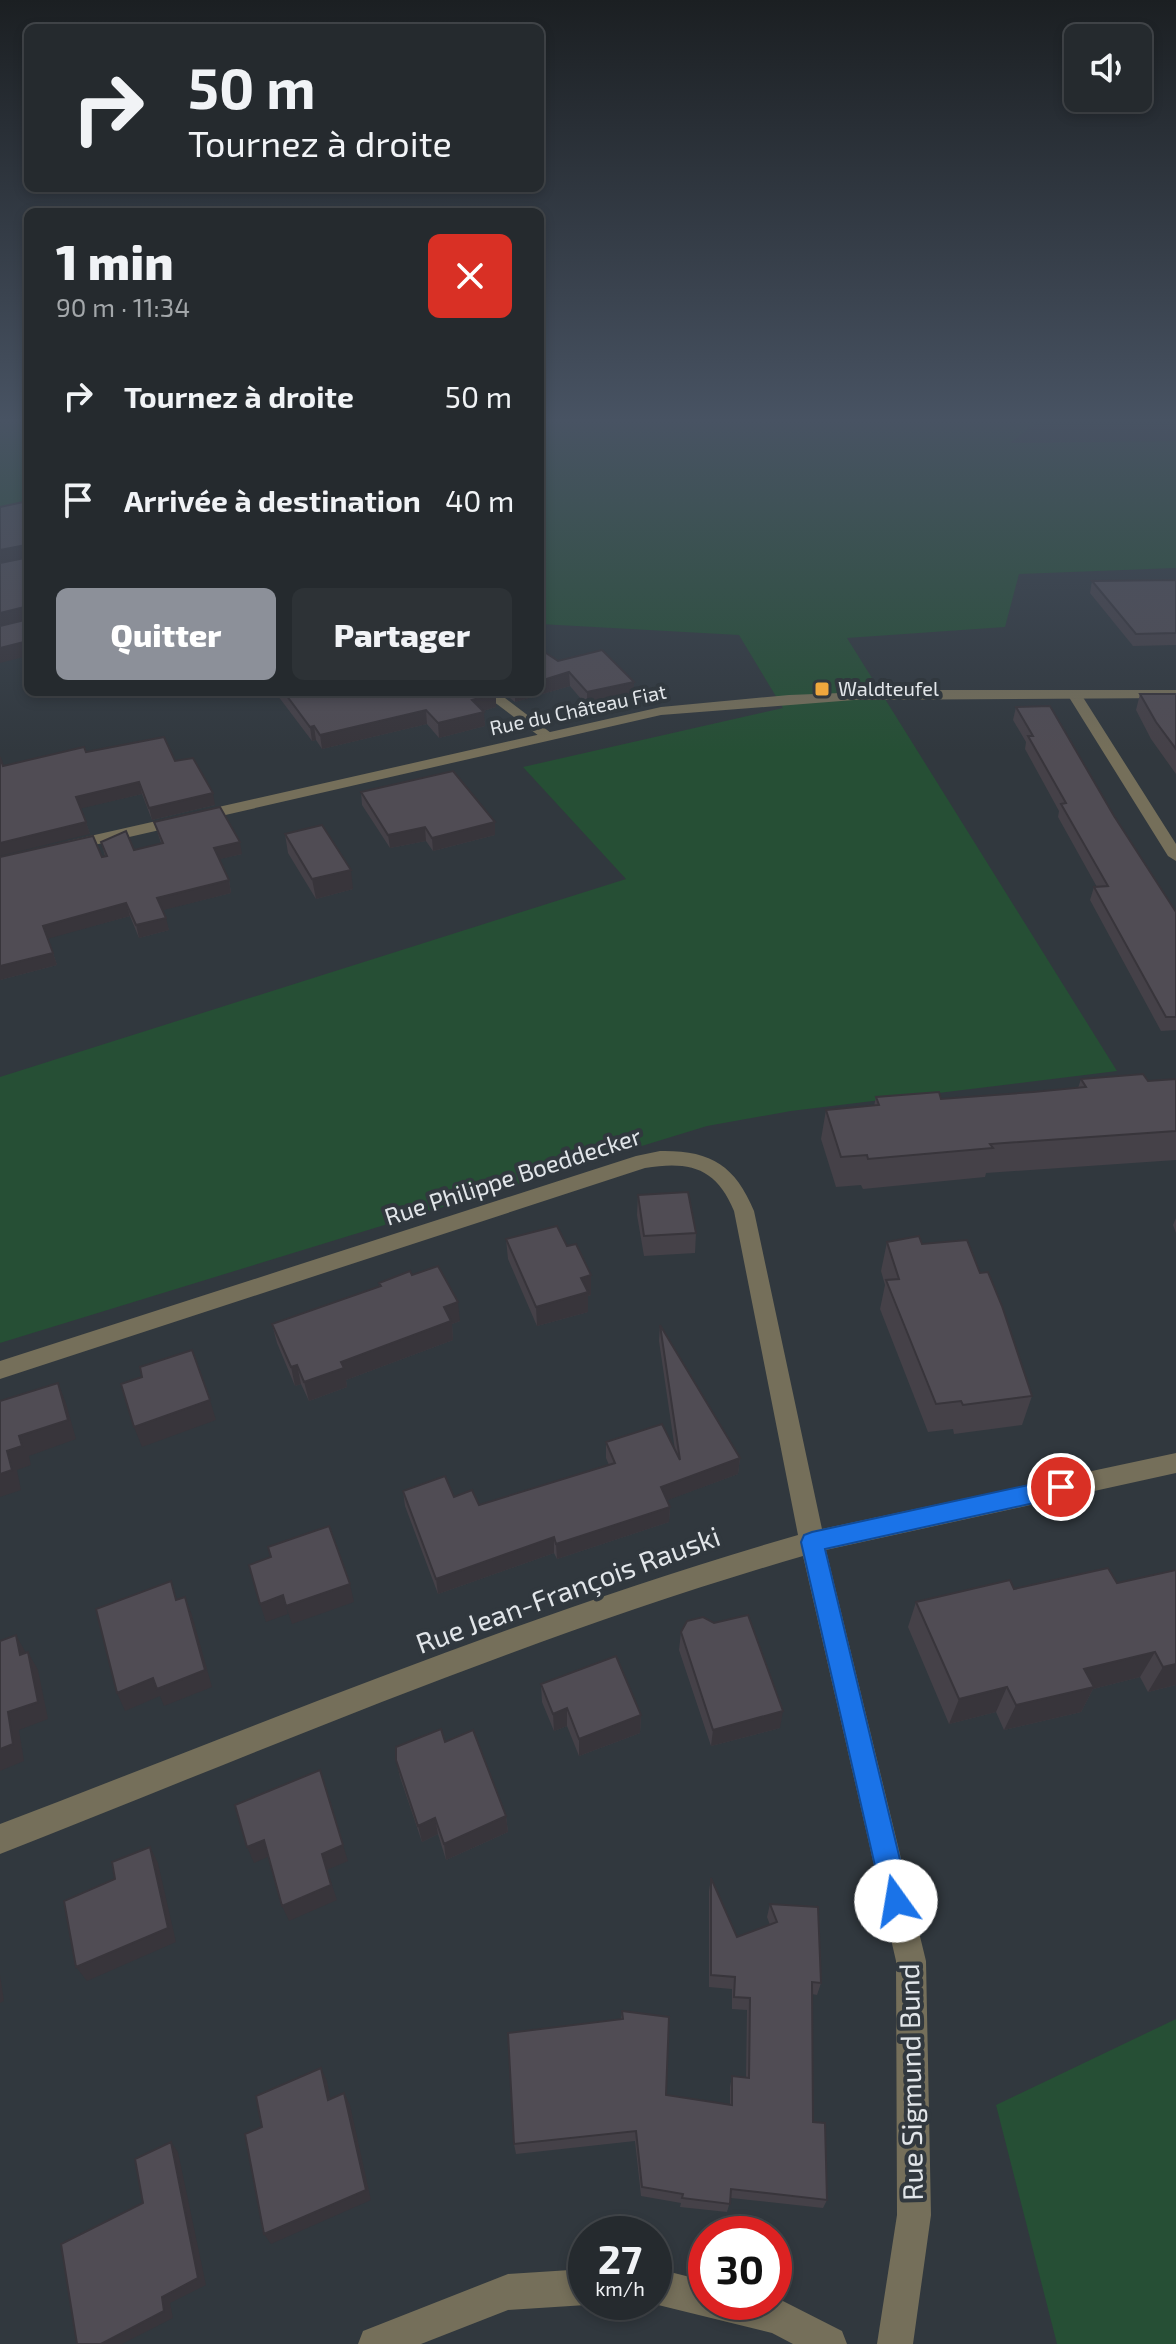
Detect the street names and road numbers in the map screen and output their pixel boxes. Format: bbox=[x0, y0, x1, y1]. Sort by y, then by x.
street label: Rue du Château Fiat bbox=[487, 679, 669, 739]
street label: Rue Philippe Boeddecker bbox=[381, 1120, 645, 1231]
street label: Rue Jean-François Rauski bbox=[411, 1518, 725, 1661]
street label: Rue Sigmund Bund bbox=[891, 1963, 929, 2201]

